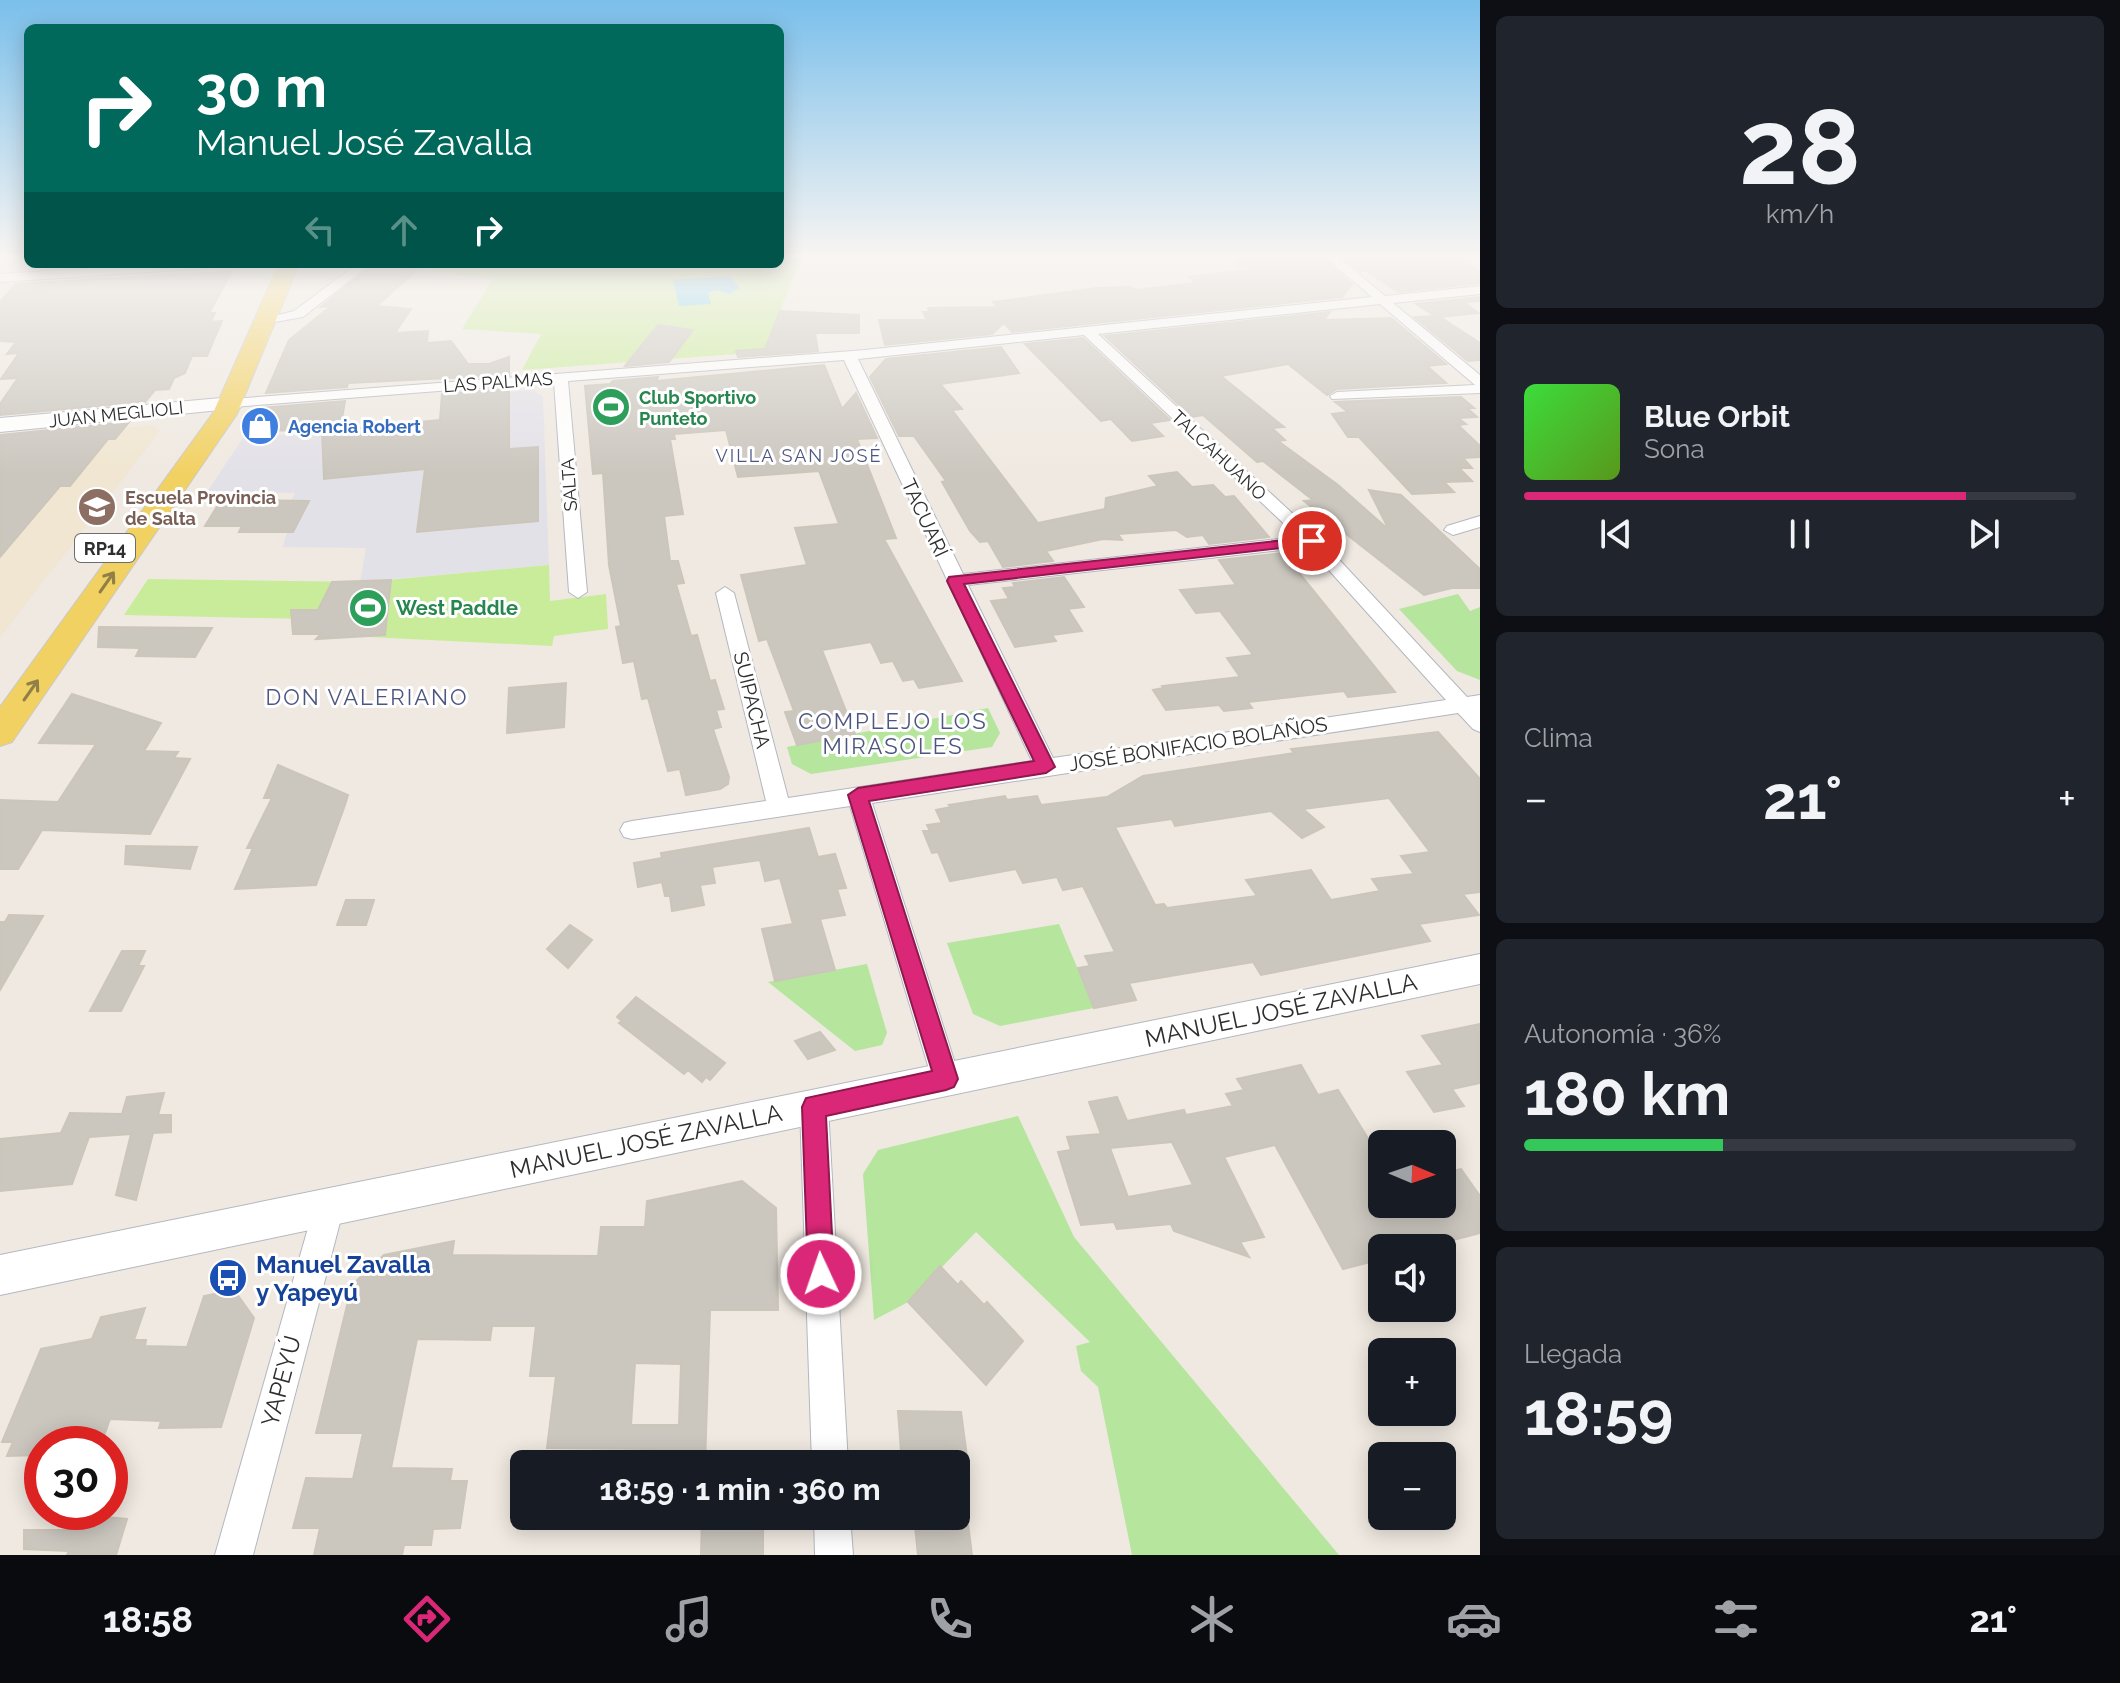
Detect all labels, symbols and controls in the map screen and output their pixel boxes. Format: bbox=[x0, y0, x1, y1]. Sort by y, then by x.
text: 30 m bbox=[196, 54, 327, 120]
icon: right bbox=[64, 56, 168, 160]
text: 28 bbox=[1739, 86, 1861, 208]
text: Manuel José Zavalla bbox=[196, 121, 533, 163]
text: km/h bbox=[1766, 199, 1834, 229]
icon: left bbox=[298, 208, 342, 252]
icon: ahead bbox=[382, 208, 426, 252]
icon: right bbox=[466, 208, 510, 252]
street label: LAS PALMAS bbox=[443, 368, 553, 396]
sports icon: Club Sportivo Punteto bbox=[590, 386, 632, 428]
place label: Club Sportivo Punteto bbox=[639, 387, 756, 429]
street label: JUAN MEGLIOLI bbox=[48, 396, 184, 432]
text: Blue Orbit bbox=[1644, 399, 1790, 434]
shop icon: Agencia Robert bbox=[239, 405, 281, 447]
street label: TALCAHUANO bbox=[1167, 406, 1271, 504]
place label: Agencia Robert bbox=[288, 416, 421, 437]
text: Sona bbox=[1644, 434, 1705, 464]
district label: VILLA SAN JOSÉ bbox=[716, 444, 882, 466]
street label: SALTA bbox=[557, 458, 581, 512]
street label: TACUARÍ bbox=[896, 475, 954, 561]
school or university icon: Escuela Provincia de Salta bbox=[76, 486, 118, 528]
place label: Escuela Provincia de Salta bbox=[125, 487, 276, 529]
pin bbox=[1278, 507, 1346, 575]
icon: previous bbox=[1594, 512, 1638, 556]
icon: pause bbox=[1778, 512, 1822, 556]
icon: next bbox=[1962, 512, 2006, 556]
icon: arrive bbox=[1290, 519, 1334, 563]
road number: RP14 bbox=[75, 534, 135, 562]
one-way arrow bbox=[99, 572, 115, 594]
sports icon: West Paddle bbox=[347, 587, 389, 629]
place label: West Paddle bbox=[396, 596, 518, 620]
street label: SUIPACHA bbox=[728, 649, 776, 751]
one-way arrow bbox=[23, 679, 39, 701]
district label: DON VALERIANO bbox=[265, 684, 469, 710]
district label: COMPLEJO LOS MIRASOLES bbox=[798, 708, 988, 759]
street label: JOSÉ BONIFACIO BOLAÑOS bbox=[1067, 712, 1329, 776]
text: Clima bbox=[1524, 723, 1593, 753]
text: 21° bbox=[1763, 763, 1842, 833]
text: − bbox=[1524, 773, 1548, 824]
text: + bbox=[2058, 773, 2076, 824]
street label: MANUEL JOSÉ ZAVALLA bbox=[1142, 967, 1420, 1053]
text: Autonomía · 36% bbox=[1524, 1019, 1721, 1049]
text: 180 km bbox=[1524, 1059, 1730, 1129]
street label: MANUEL JOSÉ ZAVALLA bbox=[507, 1098, 785, 1184]
north arrow bbox=[1368, 1130, 1456, 1218]
map controls bbox=[1368, 1130, 1456, 1530]
position arrow bbox=[779, 1232, 863, 1316]
button: sound bbox=[1368, 1234, 1456, 1322]
place label: Manuel Zavalla y Yapeyú bbox=[256, 1250, 431, 1307]
bus stop icon: Manuel Zavalla y Yapeyú bbox=[207, 1257, 249, 1299]
street label: YAPEYÚ bbox=[255, 1332, 307, 1430]
button: + bbox=[1368, 1338, 1456, 1426]
text: Llegada bbox=[1524, 1339, 1622, 1369]
text: 18:59 bbox=[1524, 1379, 1673, 1449]
speed limit sign: 30 bbox=[24, 1426, 128, 1530]
button: − bbox=[1368, 1442, 1456, 1530]
text: 18:59 · 1 min · 360 m bbox=[599, 1472, 881, 1507]
icon: directions bbox=[399, 1591, 455, 1647]
icon: music bbox=[661, 1591, 717, 1647]
icon: phone bbox=[922, 1591, 978, 1647]
icon: climate bbox=[1184, 1591, 1240, 1647]
icon: car bbox=[1446, 1591, 1502, 1647]
icon: filters bbox=[1708, 1591, 1764, 1647]
text: 18:58 bbox=[103, 1598, 193, 1640]
text: 21° bbox=[1969, 1598, 2017, 1640]

